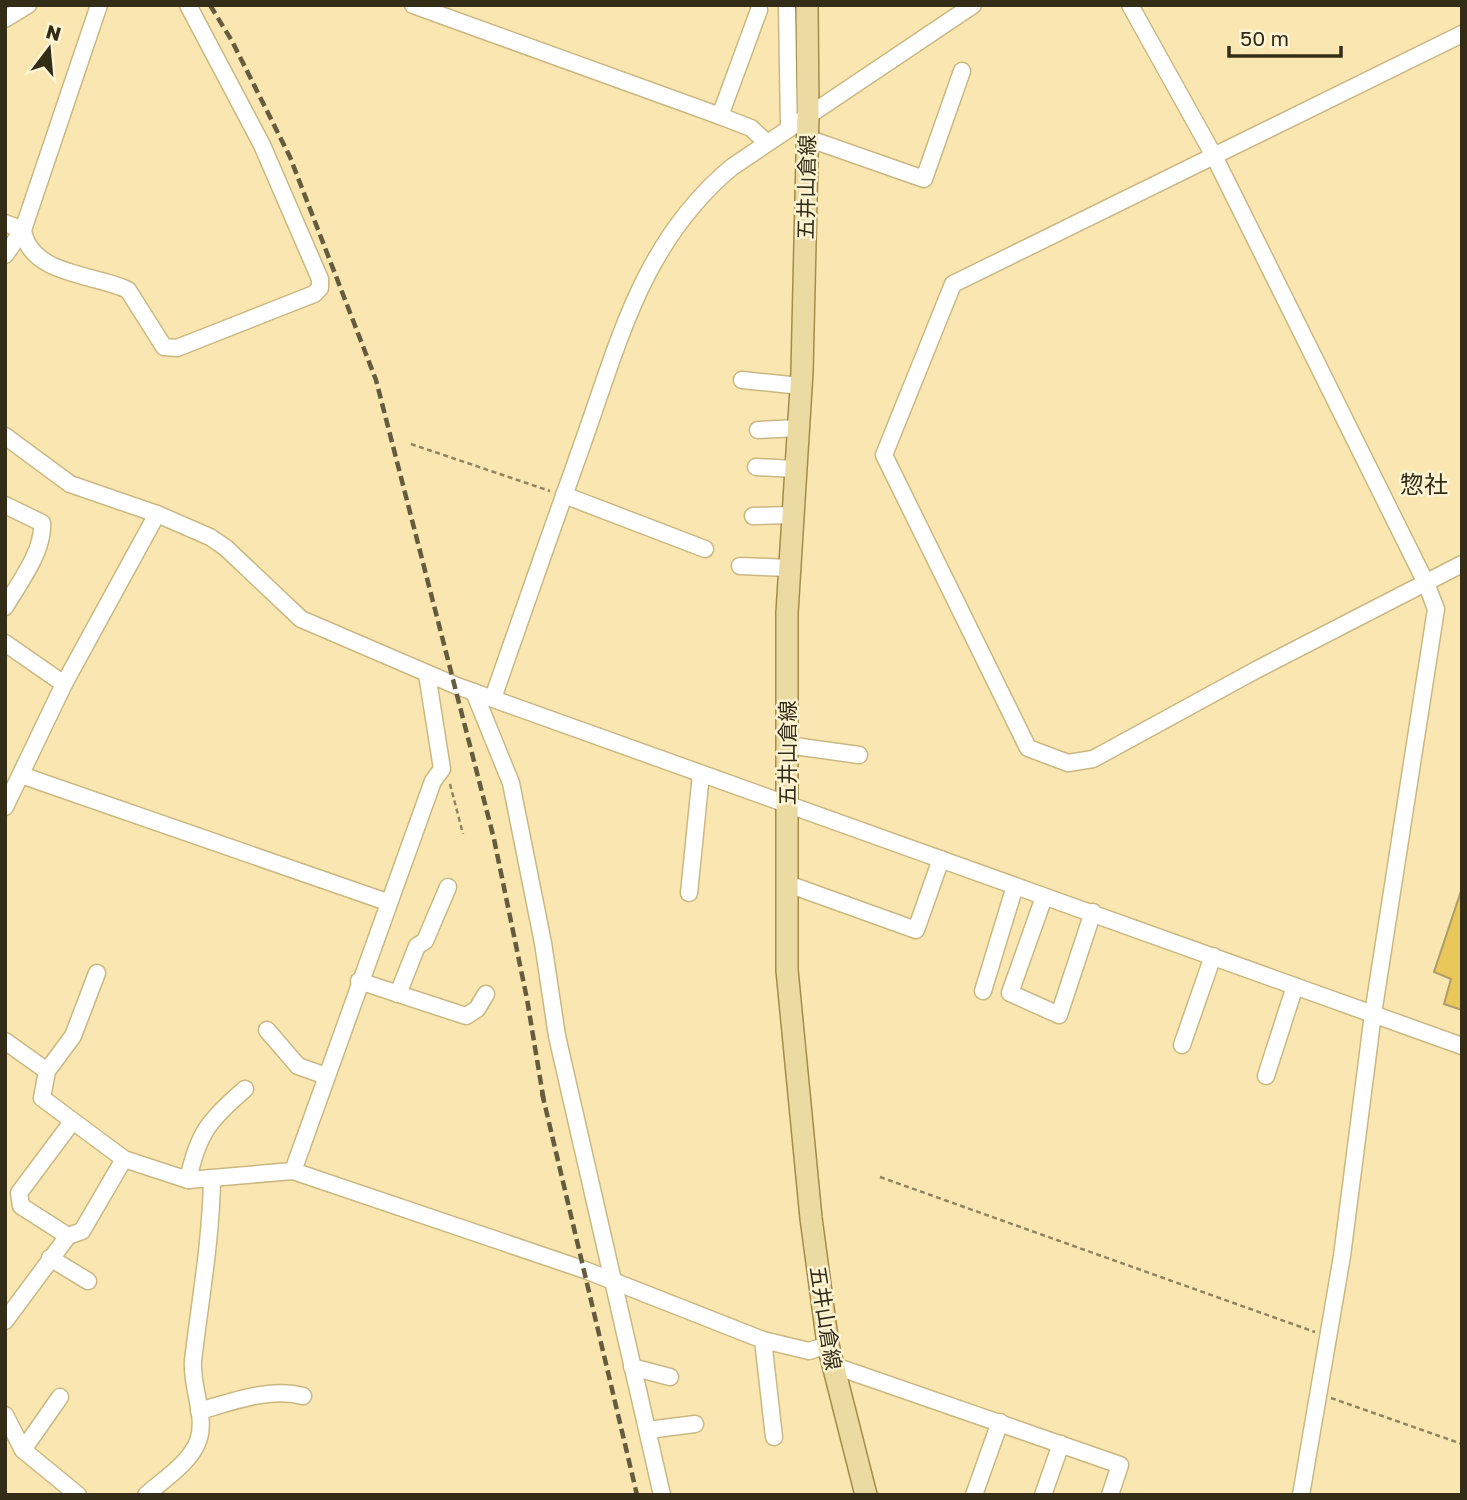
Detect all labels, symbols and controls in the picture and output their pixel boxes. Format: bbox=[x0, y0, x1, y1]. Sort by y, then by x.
north arrow bbox=[14, 14, 84, 84]
scale bar bbox=[1229, 14, 1341, 58]
text: N bbox=[44, 19, 64, 45]
text: 50 m bbox=[1240, 25, 1289, 51]
street label: 五井山倉線 bbox=[792, 134, 820, 240]
district label: 惣社 bbox=[1400, 469, 1448, 498]
street label: 五井山倉線 bbox=[774, 701, 800, 806]
street label: 五井山倉線 bbox=[805, 1264, 847, 1372]

